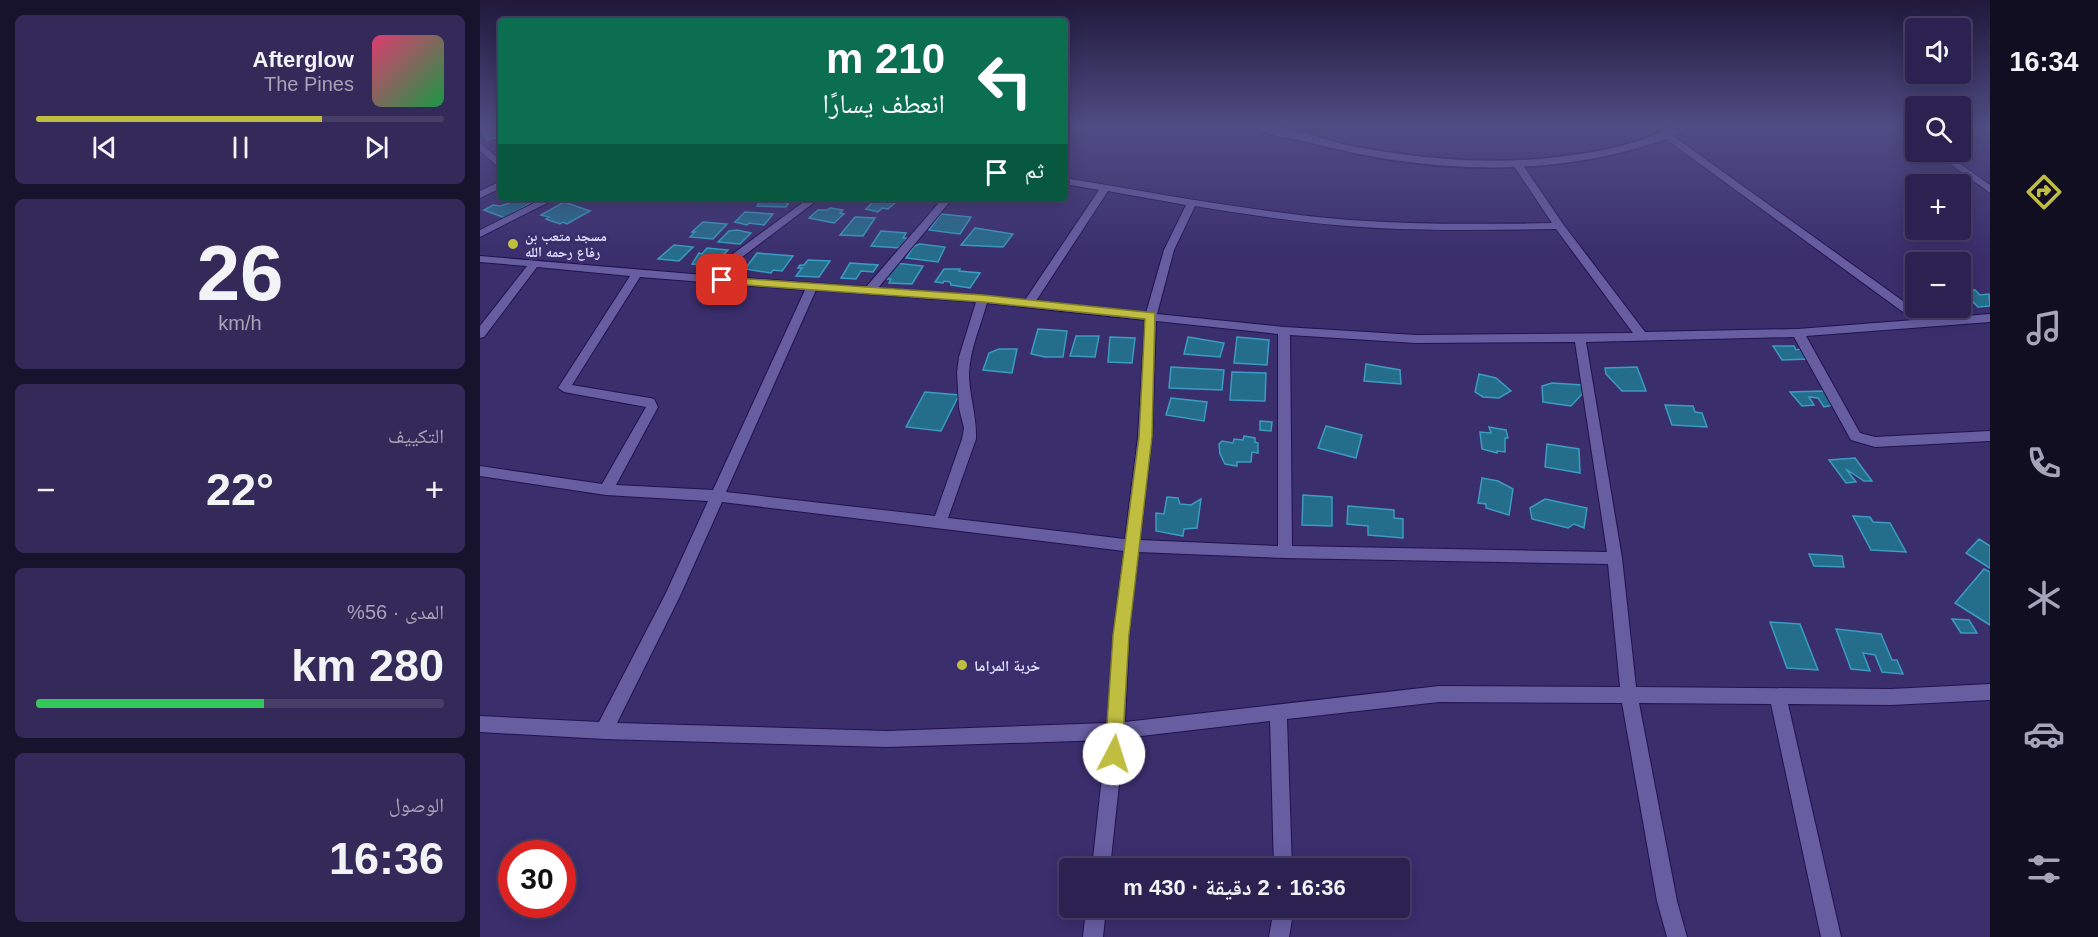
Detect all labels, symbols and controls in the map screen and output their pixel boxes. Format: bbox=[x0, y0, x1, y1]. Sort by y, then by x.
map controls bbox=[1905, 18, 1971, 318]
button: sound bbox=[1905, 18, 1971, 84]
text: 210 m bbox=[826, 35, 945, 82]
icon: left bbox=[966, 42, 1044, 120]
text: Afterglow bbox=[253, 47, 354, 72]
text: 16:34 bbox=[2009, 47, 2079, 77]
text: The Pines bbox=[264, 73, 354, 95]
text: انعطف يسارًا bbox=[823, 89, 945, 119]
button: search bbox=[1905, 96, 1971, 162]
icon: previous bbox=[88, 131, 121, 164]
icon: pause bbox=[224, 131, 257, 164]
icon: next bbox=[360, 131, 393, 164]
icon: arrive bbox=[980, 156, 1013, 189]
text: ثم bbox=[1025, 158, 1044, 183]
icon: directions bbox=[2023, 171, 2065, 213]
button: + bbox=[1905, 174, 1971, 240]
place label: مسجد متعب بن رفاع رحمه الله bbox=[525, 228, 607, 261]
text: 26 bbox=[197, 229, 283, 317]
marker: مسجد متعب بن رفاع رحمه الله bbox=[506, 237, 520, 251]
button: − bbox=[1905, 252, 1971, 318]
pin bbox=[696, 254, 747, 305]
icon: arrive bbox=[705, 263, 738, 296]
icon: music bbox=[2023, 307, 2065, 349]
text: km/h bbox=[218, 312, 262, 334]
text: التكييف bbox=[388, 425, 444, 447]
icon: phone bbox=[2023, 442, 2065, 484]
text: 22° bbox=[206, 464, 274, 515]
text: − bbox=[36, 471, 55, 508]
text: + bbox=[425, 471, 444, 508]
icon: climate bbox=[2023, 577, 2065, 619]
text: المدى · 56% bbox=[347, 601, 444, 623]
text: 280 km bbox=[291, 640, 444, 691]
place label: خربة المراما bbox=[974, 657, 1041, 674]
marker: خربة المراما bbox=[955, 658, 969, 672]
icon: car bbox=[2023, 713, 2065, 755]
position arrow bbox=[1082, 722, 1146, 786]
text: الوصول bbox=[389, 794, 444, 816]
text: 16:36 bbox=[329, 833, 444, 884]
speed limit sign: 30 bbox=[498, 840, 576, 918]
icon: filters bbox=[2023, 848, 2065, 890]
text: 16:36 · 2 دقيقة · 430 m bbox=[1123, 875, 1346, 900]

